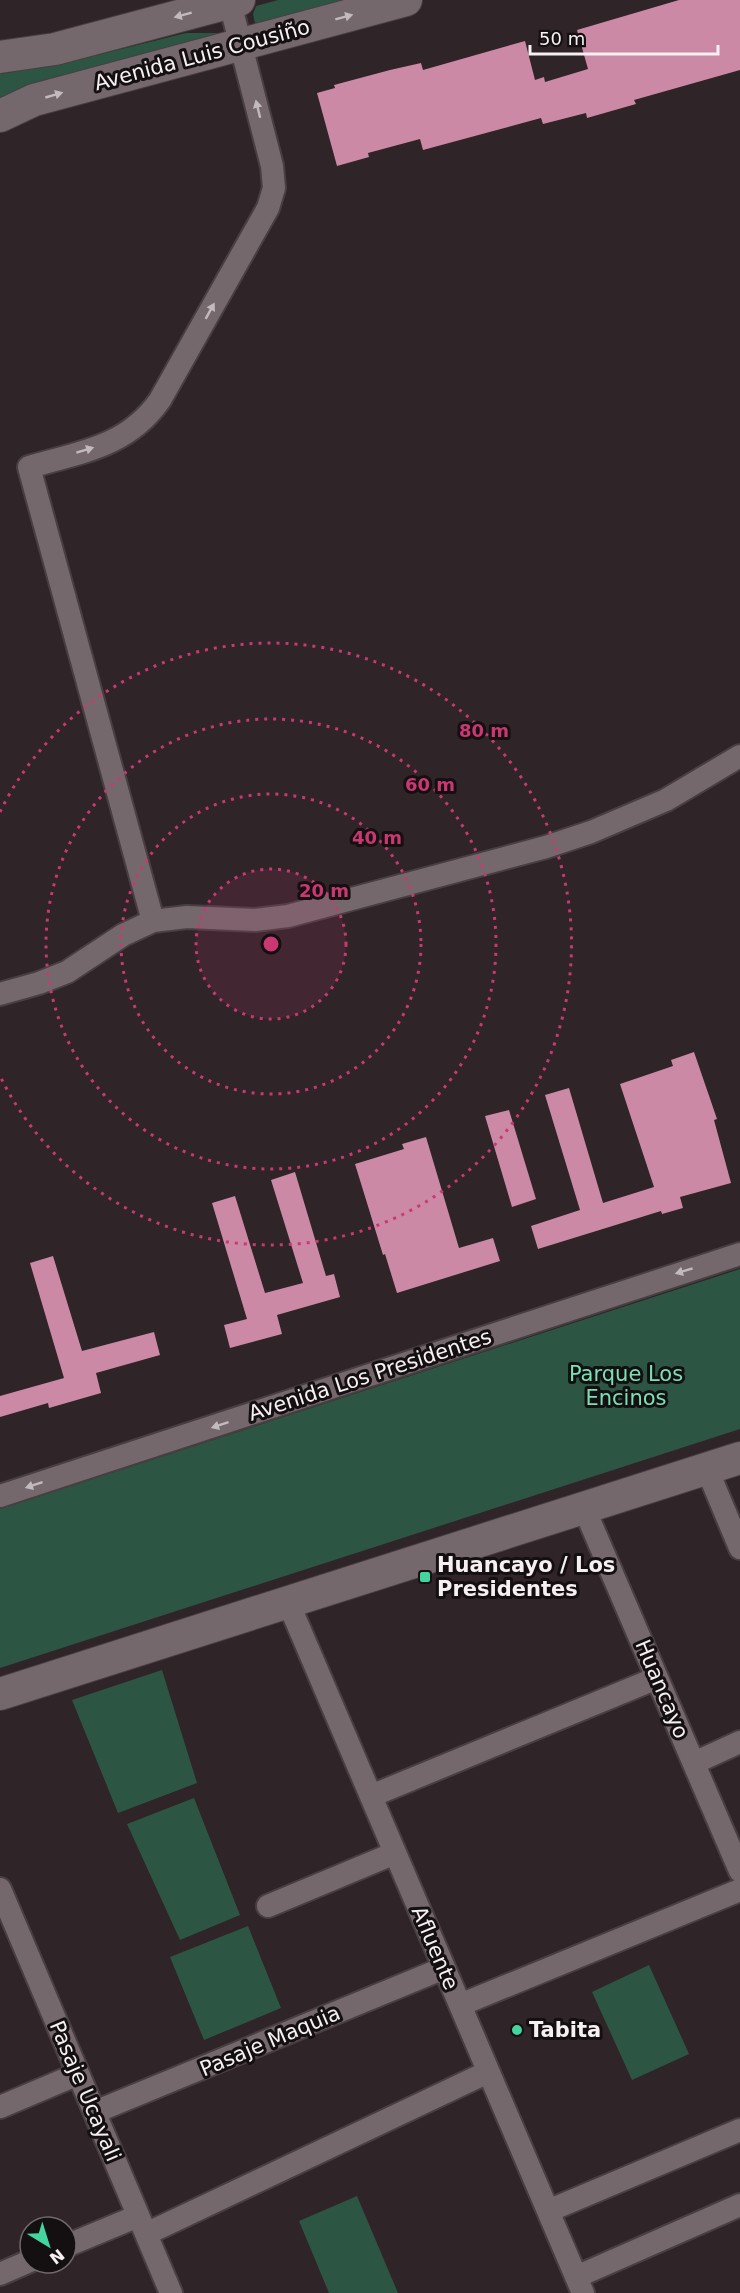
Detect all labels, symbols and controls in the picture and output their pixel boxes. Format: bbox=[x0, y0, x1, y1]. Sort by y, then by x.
one-way arrow bbox=[173, 11, 192, 21]
one-way arrow bbox=[335, 12, 353, 21]
street label: Avenida Luis Cousiño bbox=[92, 15, 312, 95]
scale bar bbox=[530, 18, 718, 56]
text: 50 m bbox=[539, 28, 585, 49]
one-way arrow bbox=[45, 89, 63, 99]
one-way arrow bbox=[252, 100, 262, 118]
one-way arrow bbox=[205, 302, 215, 319]
one-way arrow bbox=[76, 445, 94, 455]
text: 80 m bbox=[459, 720, 509, 741]
text: 60 m bbox=[405, 774, 455, 795]
text: 40 m bbox=[352, 827, 402, 848]
text: 20 m bbox=[299, 880, 349, 901]
centre of rings bbox=[261, 934, 281, 954]
one-way arrow bbox=[675, 1267, 693, 1276]
street label: Avenida Los Presidentes bbox=[245, 1324, 495, 1426]
park label: Parque Los Encinos bbox=[569, 1362, 683, 1410]
one-way arrow bbox=[211, 1420, 229, 1430]
one-way arrow bbox=[25, 1480, 43, 1490]
place label: Huancayo / Los Presidentes bbox=[437, 1553, 615, 1601]
marker: Huancayo / Los Presidentes bbox=[418, 1570, 432, 1584]
street label: Huancayo bbox=[630, 1636, 694, 1742]
street label: Afluente bbox=[407, 1903, 463, 1993]
street label: Pasaje Maquia bbox=[196, 2001, 344, 2081]
street label: Pasaje Ucayali bbox=[45, 2017, 125, 2165]
place label: Tabita bbox=[529, 2018, 601, 2042]
marker: Tabita bbox=[510, 2023, 524, 2037]
north arrow bbox=[18, 2215, 78, 2275]
text: N bbox=[46, 2245, 68, 2268]

